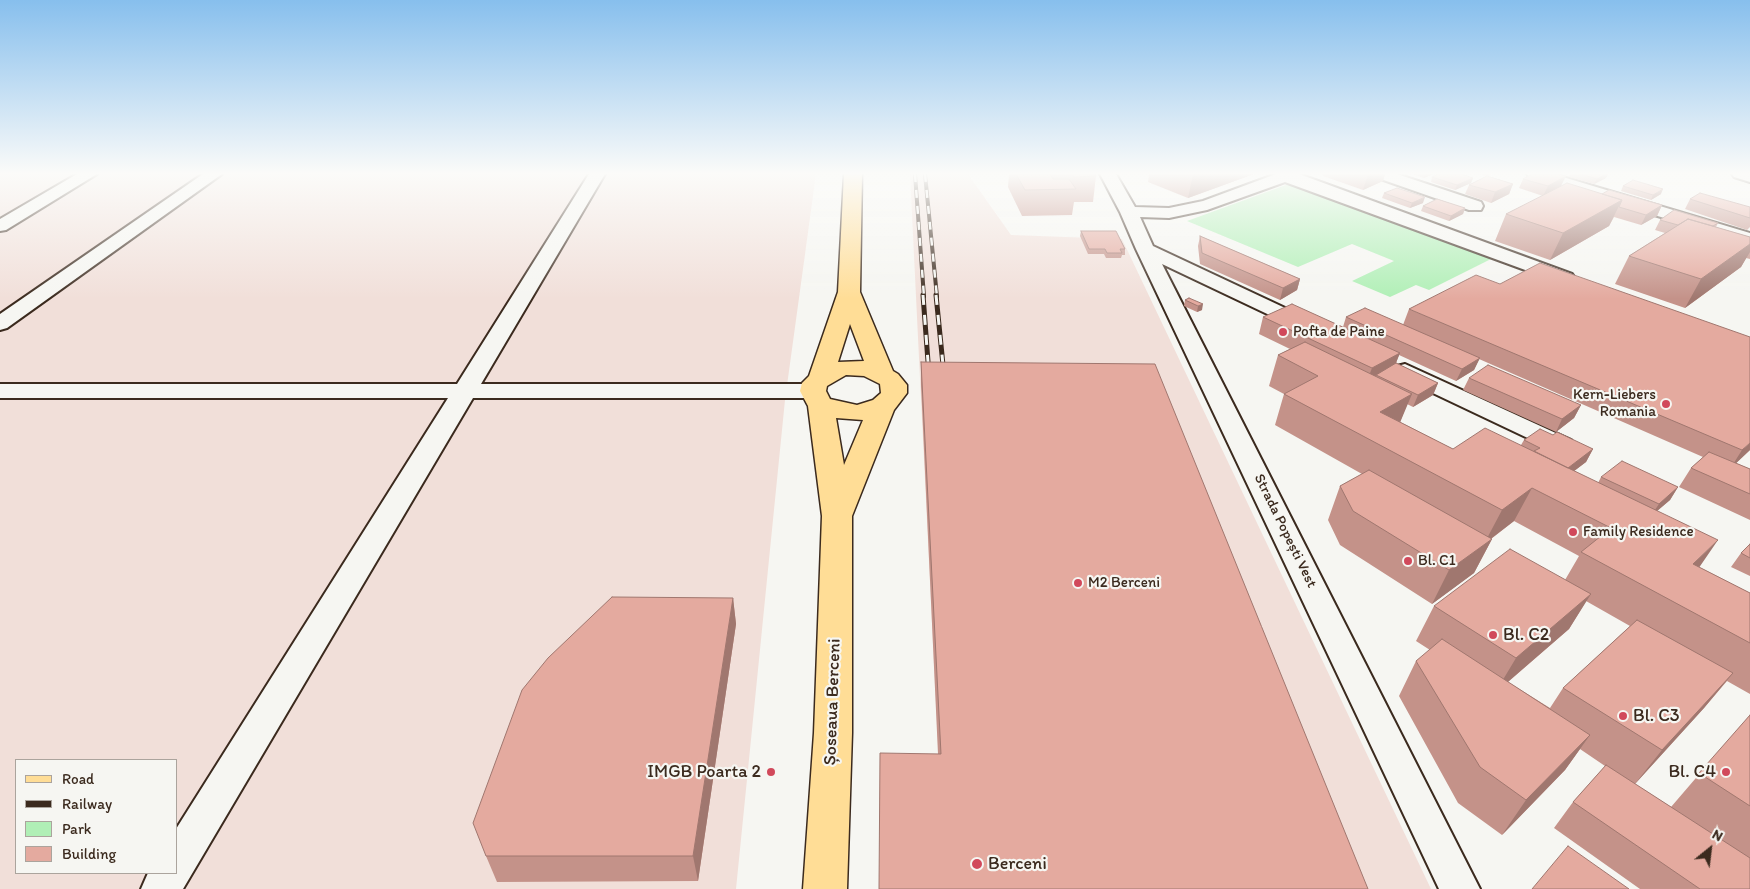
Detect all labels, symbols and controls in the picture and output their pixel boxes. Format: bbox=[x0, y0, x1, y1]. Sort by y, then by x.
place label: Pofta de Paine bbox=[1293, 323, 1385, 341]
marker: Pofta de Paine bbox=[1277, 326, 1289, 338]
place label: Kern-Liebers Romania bbox=[1573, 386, 1656, 421]
marker: Kern-Liebers Romania bbox=[1660, 398, 1672, 410]
street label: Strada Popești Vest bbox=[1250, 471, 1320, 591]
place label: Family Residence bbox=[1583, 523, 1694, 541]
marker: Family Residence bbox=[1567, 526, 1579, 538]
place label: Bl. C1 bbox=[1418, 552, 1456, 570]
marker: Bl. C1 bbox=[1402, 555, 1414, 567]
place label: M2 Berceni bbox=[1088, 574, 1160, 592]
marker: M2 Berceni bbox=[1072, 577, 1084, 589]
place label: Bl. C2 bbox=[1503, 624, 1549, 646]
marker: Bl. C2 bbox=[1487, 629, 1499, 641]
street label: Șoseaua Berceni bbox=[820, 638, 846, 766]
place label: Bl. C3 bbox=[1633, 705, 1680, 727]
marker: Bl. C3 bbox=[1617, 710, 1629, 722]
legend bbox=[15, 759, 178, 874]
place label: IMGB Poarta 2 bbox=[647, 761, 761, 783]
place label: Bl. C4 bbox=[1668, 761, 1716, 783]
marker: IMGB Poarta 2 bbox=[765, 766, 777, 778]
marker: Bl. C4 bbox=[1720, 766, 1732, 778]
text: Road bbox=[62, 770, 94, 788]
text: Railway bbox=[62, 795, 112, 813]
text: Park bbox=[62, 820, 92, 838]
north arrow bbox=[1685, 824, 1735, 874]
text: N bbox=[1709, 826, 1726, 845]
text: Building bbox=[62, 845, 116, 863]
place label: Berceni bbox=[988, 853, 1047, 875]
marker: Berceni bbox=[970, 857, 984, 871]

